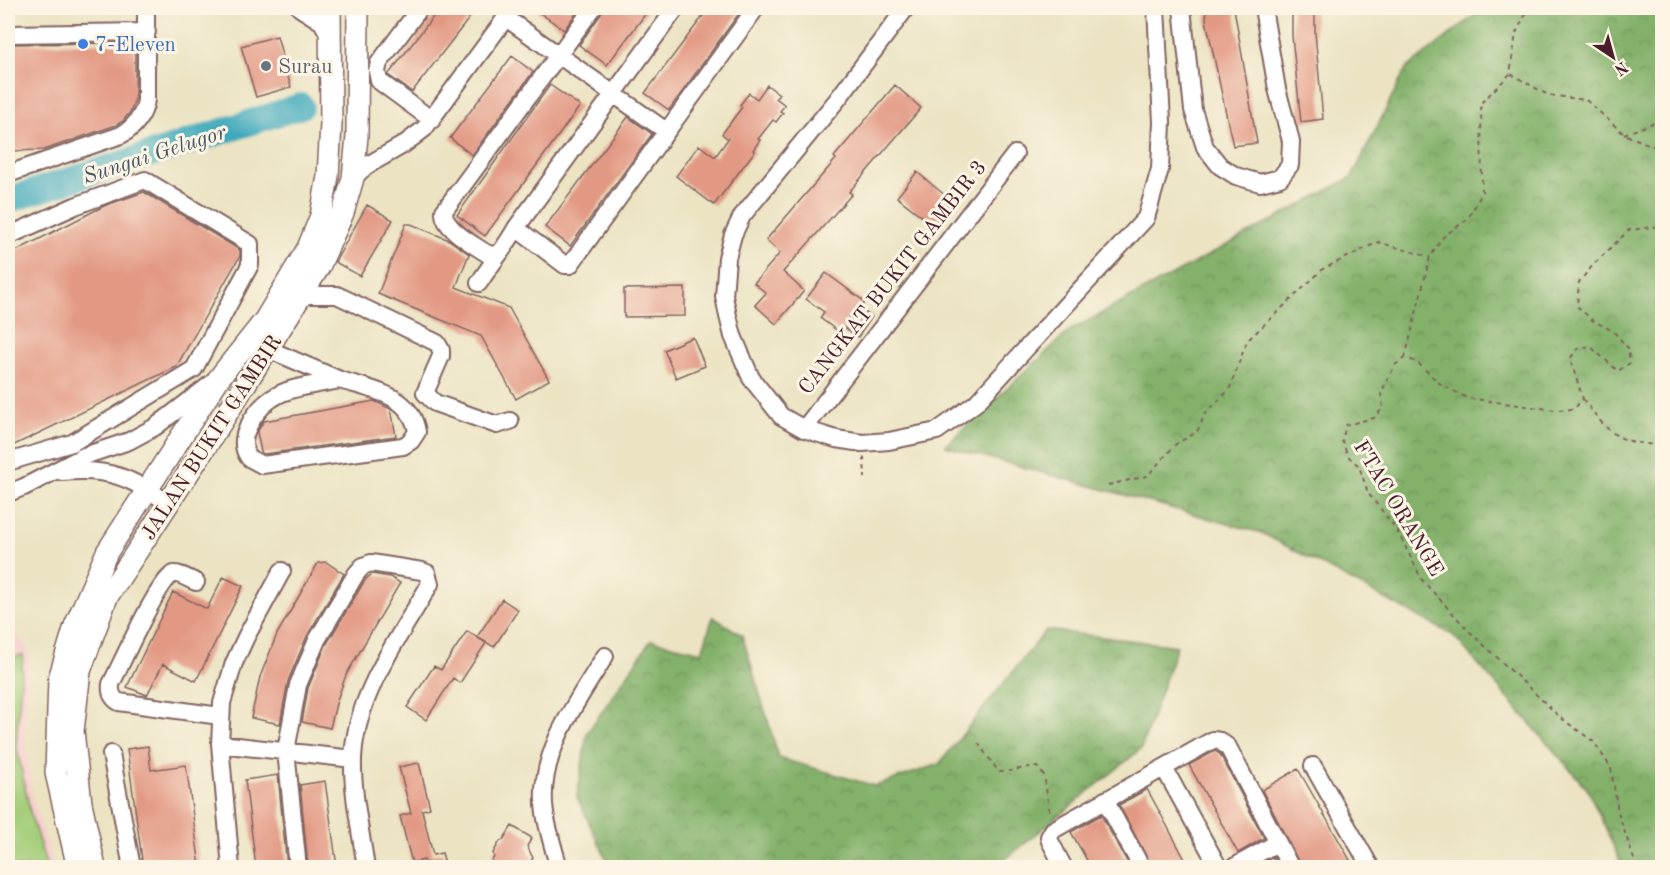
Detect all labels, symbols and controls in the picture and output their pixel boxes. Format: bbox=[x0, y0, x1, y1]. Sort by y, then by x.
north arrow bbox=[1583, 27, 1643, 87]
place label: 7-Eleven bbox=[95, 35, 176, 56]
marker: 7-Eleven bbox=[76, 37, 90, 51]
place label: Surau bbox=[278, 57, 332, 78]
text: N bbox=[1610, 57, 1630, 78]
marker: Surau bbox=[259, 59, 273, 73]
water label: Sungai Gelugor bbox=[80, 121, 229, 188]
street label: CANGKAT BUKIT GAMBIR 3 bbox=[795, 157, 991, 399]
street label: JALAN BUKIT GAMBIR bbox=[138, 332, 286, 544]
street label: FTAC ORANGE bbox=[1349, 437, 1446, 580]

